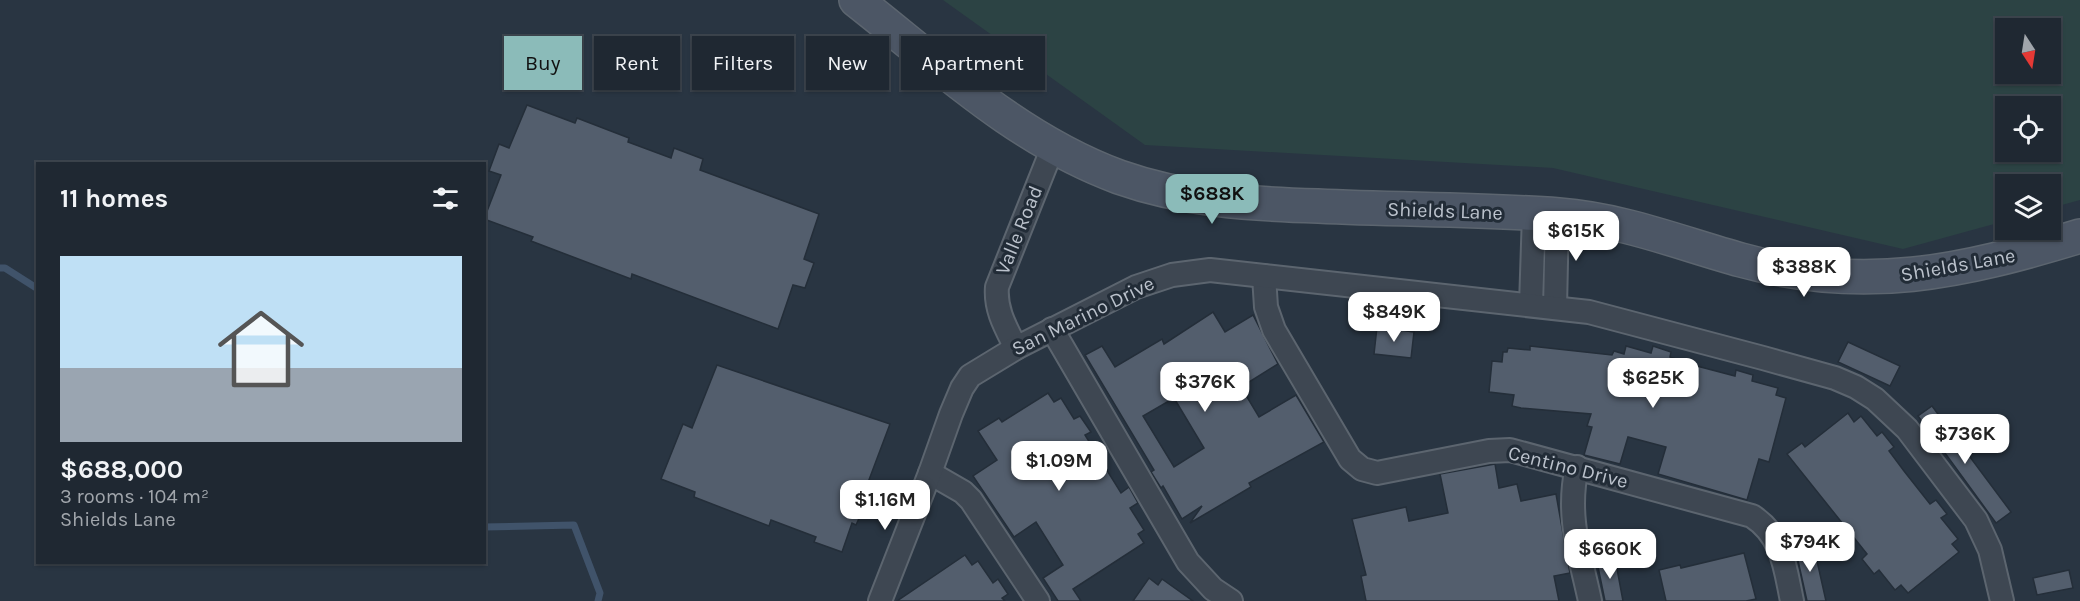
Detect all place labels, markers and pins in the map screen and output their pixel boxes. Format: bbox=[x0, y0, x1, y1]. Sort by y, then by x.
pin: $688K bbox=[1170, 174, 1254, 225]
pin: $615K bbox=[1534, 211, 1618, 262]
pin: $388K bbox=[1762, 247, 1846, 298]
pin: $849K bbox=[1352, 292, 1436, 343]
pin: $625K bbox=[1611, 358, 1695, 409]
pin: $376K bbox=[1163, 362, 1247, 413]
pin: $736K bbox=[1923, 414, 2007, 465]
pin: $1.09M bbox=[1010, 441, 1108, 492]
pin: $1.16M bbox=[836, 480, 934, 531]
pin: $794K bbox=[1768, 522, 1852, 573]
pin: $660K bbox=[1568, 529, 1652, 580]

